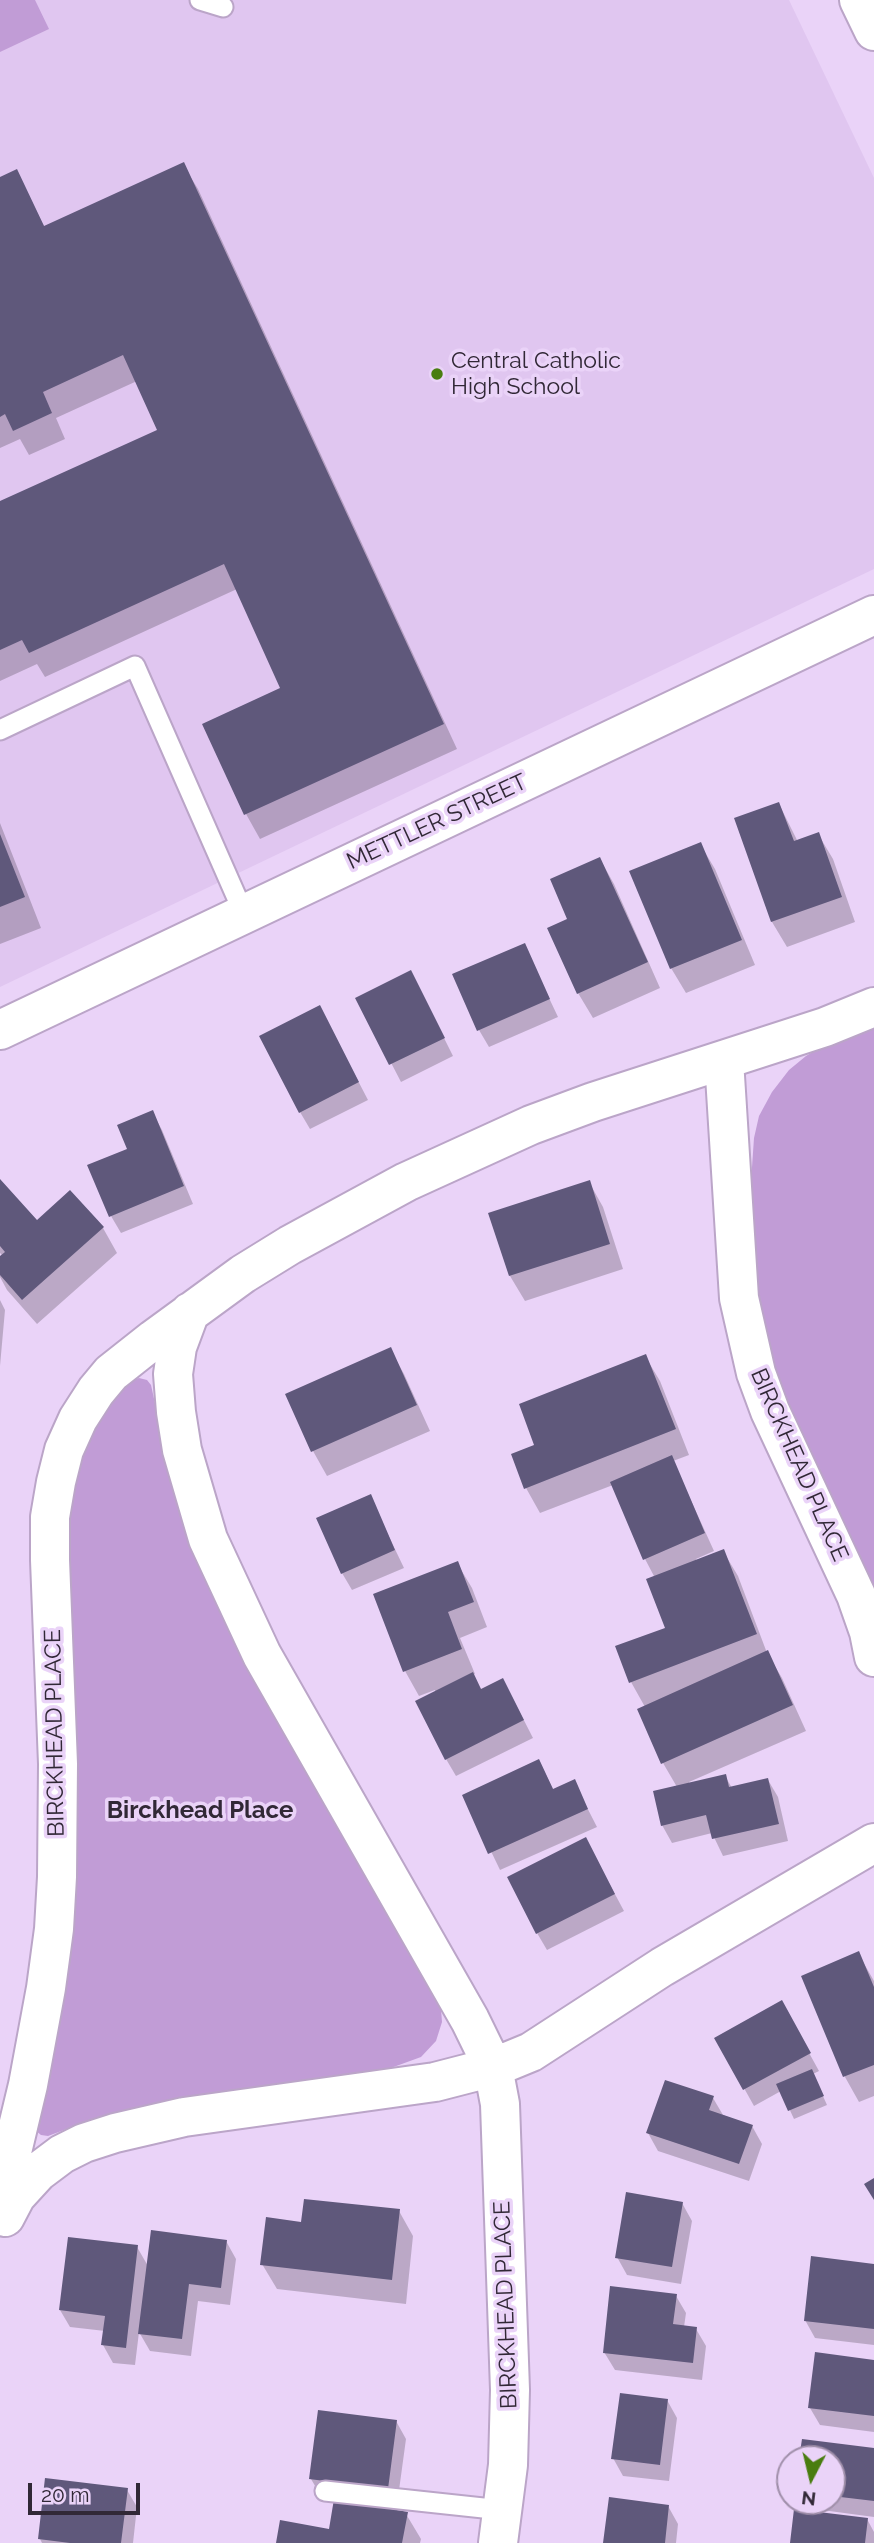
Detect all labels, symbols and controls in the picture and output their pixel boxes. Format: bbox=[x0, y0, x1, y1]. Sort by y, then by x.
place label: Central Catholic High School bbox=[451, 347, 621, 401]
marker: Central Catholic High School bbox=[429, 366, 445, 382]
street label: METTLER STREET bbox=[343, 768, 531, 876]
street label: BIRCKHEAD PLACE bbox=[744, 1364, 854, 1566]
street label: BIRCKHEAD PLACE bbox=[39, 1629, 71, 1837]
district label: Birckhead Place bbox=[107, 1797, 293, 1825]
street label: BIRCKHEAD PLACE bbox=[489, 2201, 523, 2409]
north arrow bbox=[776, 2445, 846, 2515]
scale bar bbox=[32, 2470, 144, 2514]
text: 20 m bbox=[41, 2482, 89, 2507]
text: N bbox=[800, 2487, 817, 2511]

